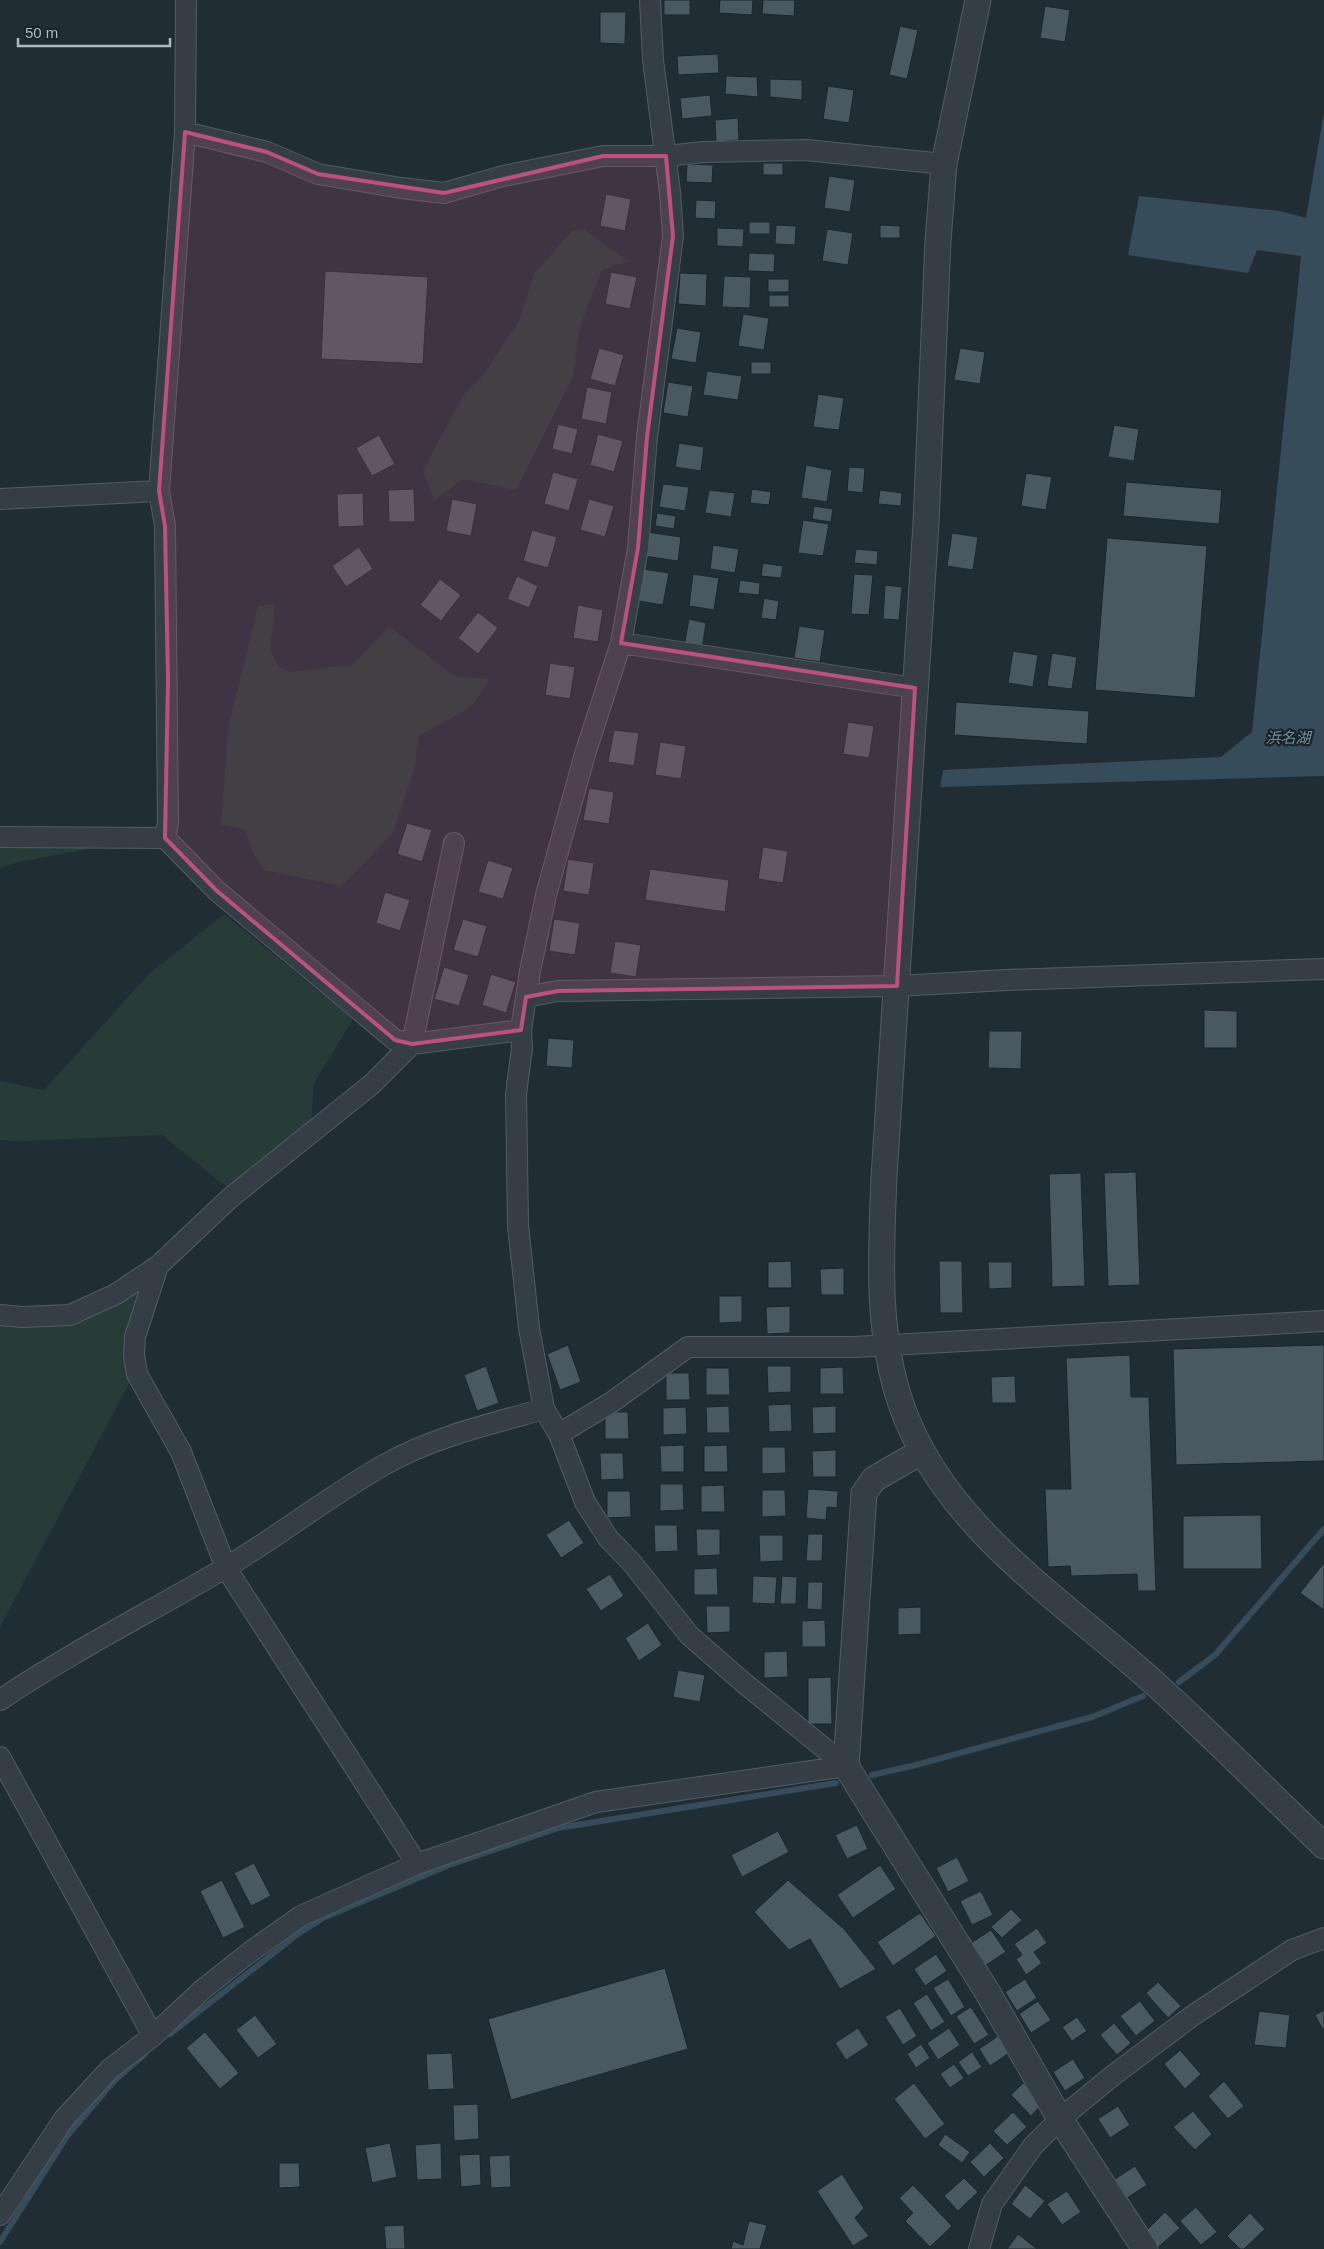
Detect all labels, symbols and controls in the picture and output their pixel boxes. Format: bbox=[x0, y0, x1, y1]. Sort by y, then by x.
scale bar bbox=[18, 15, 170, 47]
text: 50 m bbox=[25, 24, 58, 41]
water label: 浜名湖 bbox=[1265, 729, 1312, 746]

